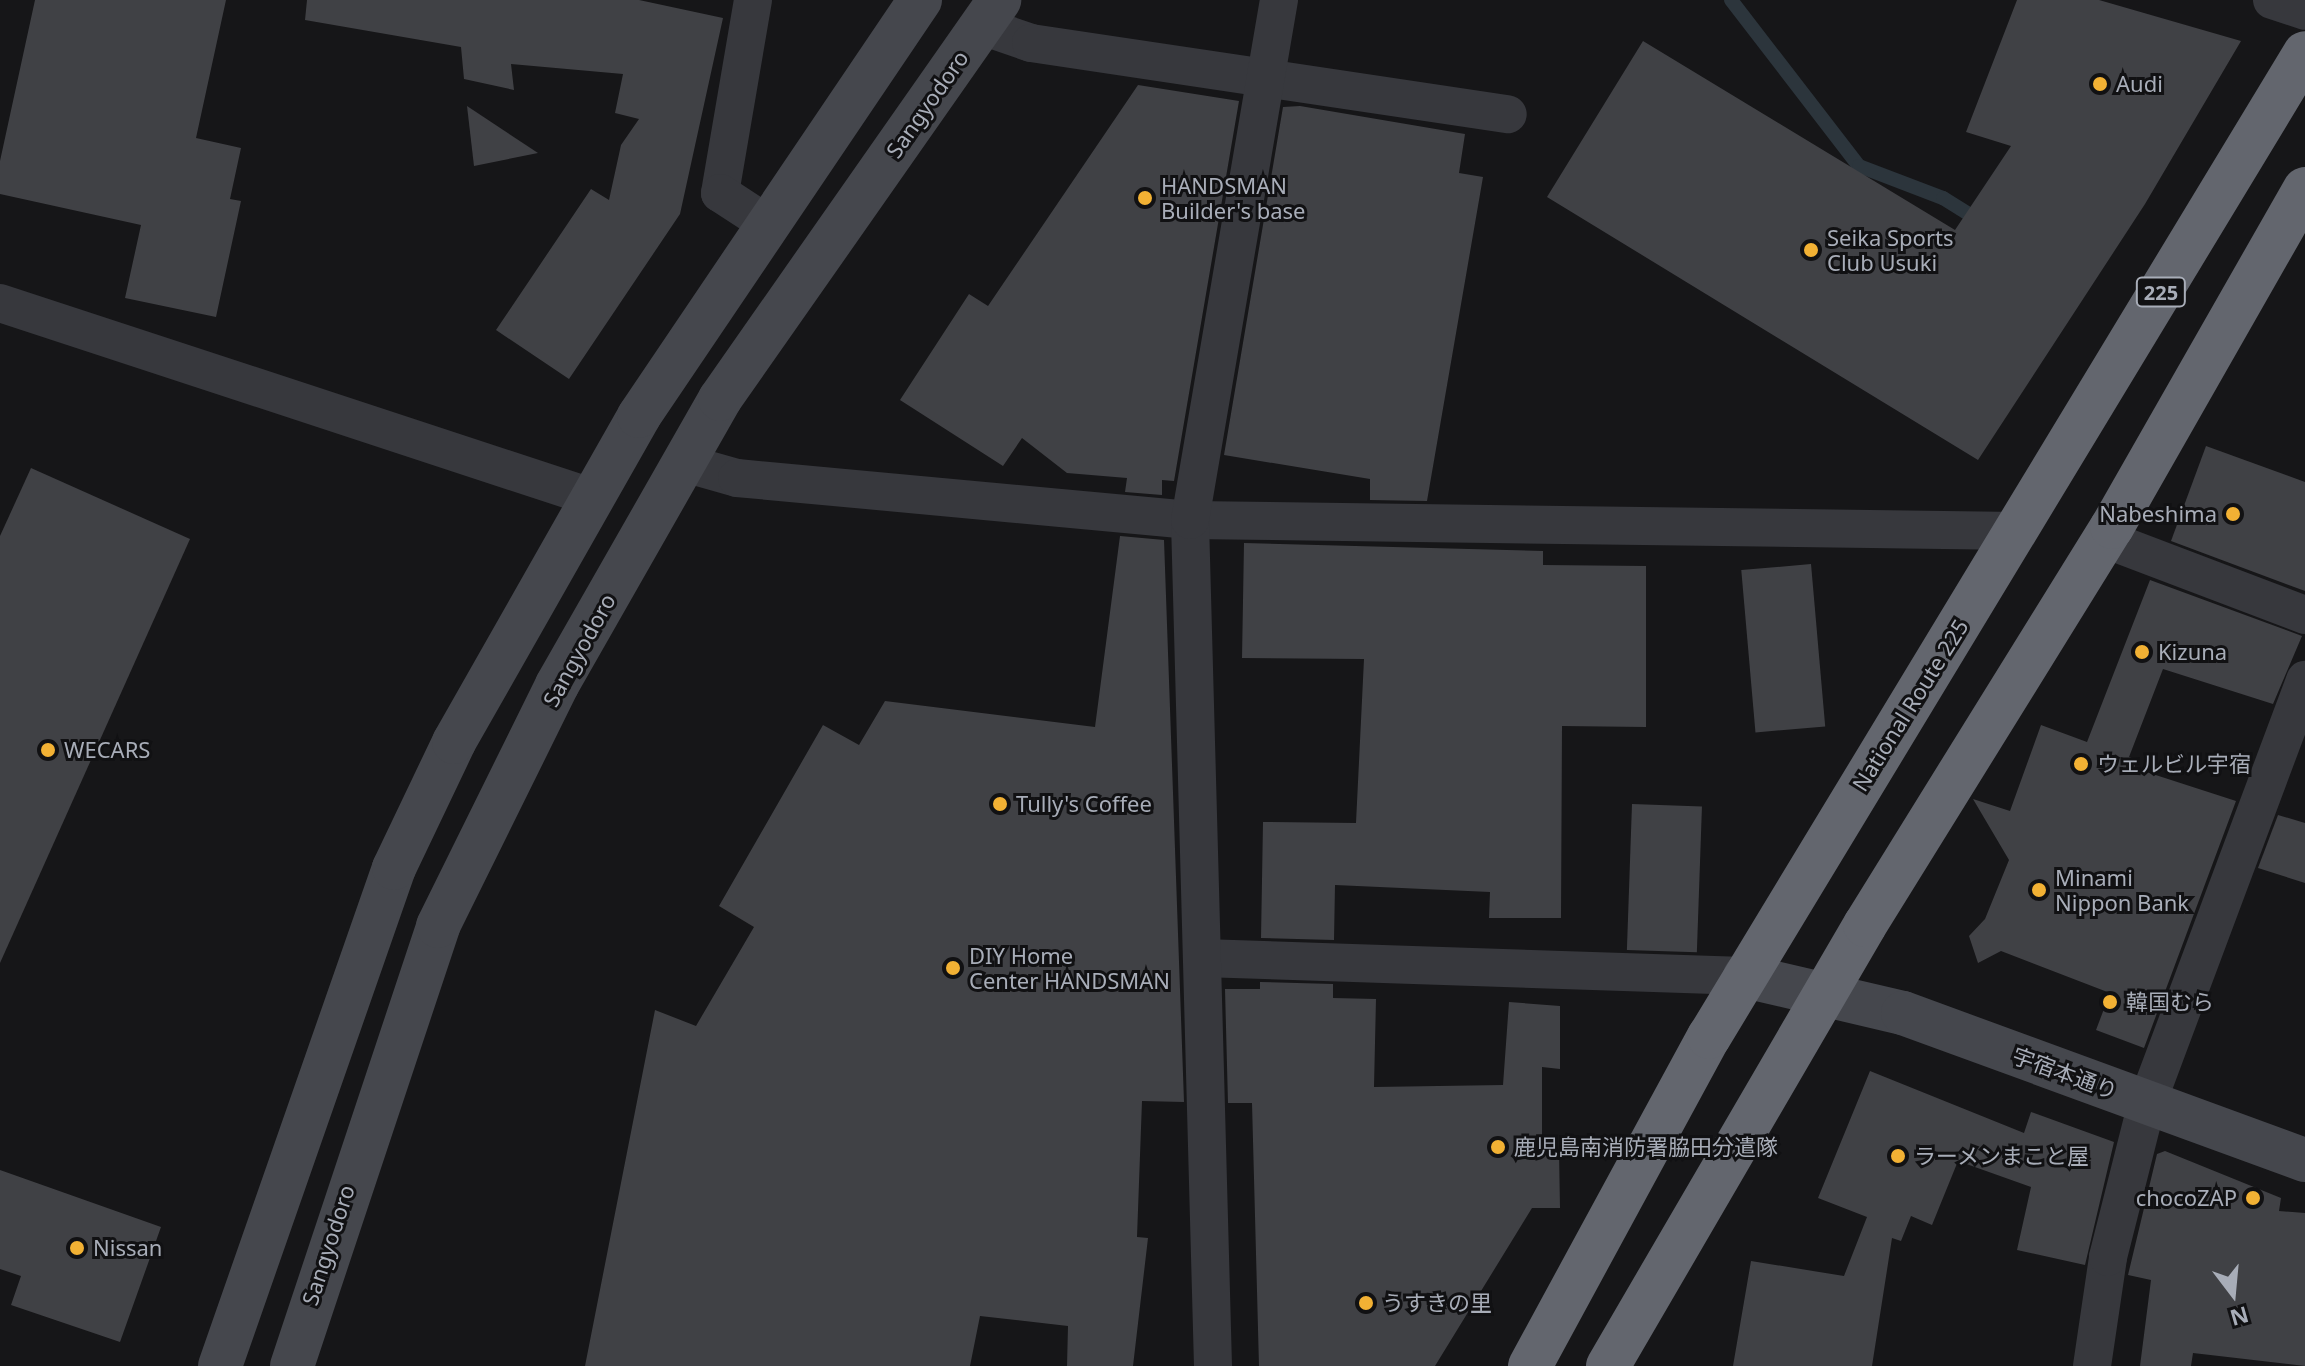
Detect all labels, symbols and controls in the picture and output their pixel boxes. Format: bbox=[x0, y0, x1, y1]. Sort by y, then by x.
street label: Sangyodoro bbox=[880, 45, 974, 163]
place label: Audi bbox=[2116, 71, 2163, 97]
marker: Audi bbox=[2091, 75, 2109, 93]
place label: HANDSMAN Builder's base bbox=[1161, 172, 1306, 224]
marker: HANDSMAN Builder's base bbox=[1136, 189, 1154, 207]
place label: Seika Sports Club Usuki bbox=[1827, 224, 1953, 276]
marker: Seika Sports Club Usuki bbox=[1802, 241, 1820, 259]
road number: 225 bbox=[2135, 276, 2187, 308]
place label: Nabeshima bbox=[2099, 501, 2217, 527]
marker: Nabeshima bbox=[2224, 505, 2242, 523]
street label: Sangyodoro bbox=[537, 589, 621, 711]
street label: National Route 225 bbox=[1846, 614, 1974, 796]
place label: Kizuna bbox=[2158, 639, 2227, 665]
marker: Kizuna bbox=[2133, 643, 2151, 661]
place label: WECARS bbox=[64, 737, 150, 763]
marker: WECARS bbox=[39, 741, 57, 759]
place label: ウェルビル宇宿 bbox=[2097, 751, 2251, 777]
marker: ウェルビル宇宿 bbox=[2072, 755, 2090, 773]
place label: Tully's Coffee bbox=[1016, 791, 1152, 817]
marker: Tully's Coffee bbox=[991, 795, 1009, 813]
place label: Minami Nippon Bank bbox=[2055, 864, 2189, 916]
marker: Minami Nippon Bank bbox=[2030, 881, 2048, 899]
place label: DIY Home Center HANDSMAN bbox=[969, 942, 1170, 994]
marker: DIY Home Center HANDSMAN bbox=[944, 959, 962, 977]
place label: 韓国むら bbox=[2126, 989, 2214, 1015]
marker: 韓国むら bbox=[2101, 993, 2119, 1011]
street label: 宇宿本通り bbox=[2009, 1042, 2121, 1104]
place label: 鹿児島南消防署脇田分遣隊 bbox=[1514, 1134, 1778, 1160]
marker: 鹿児島南消防署脇田分遣隊 bbox=[1489, 1138, 1507, 1156]
place label: ラーメンまこと屋 bbox=[1914, 1143, 2090, 1169]
marker: ラーメンまこと屋 bbox=[1889, 1147, 1907, 1165]
street label: Sangyodoro bbox=[296, 1182, 360, 1308]
place label: chocoZAP bbox=[2136, 1185, 2237, 1211]
marker: chocoZAP bbox=[2244, 1189, 2262, 1207]
place label: Nissan bbox=[93, 1235, 162, 1261]
marker: Nissan bbox=[68, 1239, 86, 1257]
north arrow bbox=[2193, 1254, 2273, 1334]
place label: うすきの里 bbox=[1382, 1290, 1492, 1316]
marker: うすきの里 bbox=[1357, 1294, 1375, 1312]
text: N bbox=[2227, 1300, 2252, 1334]

